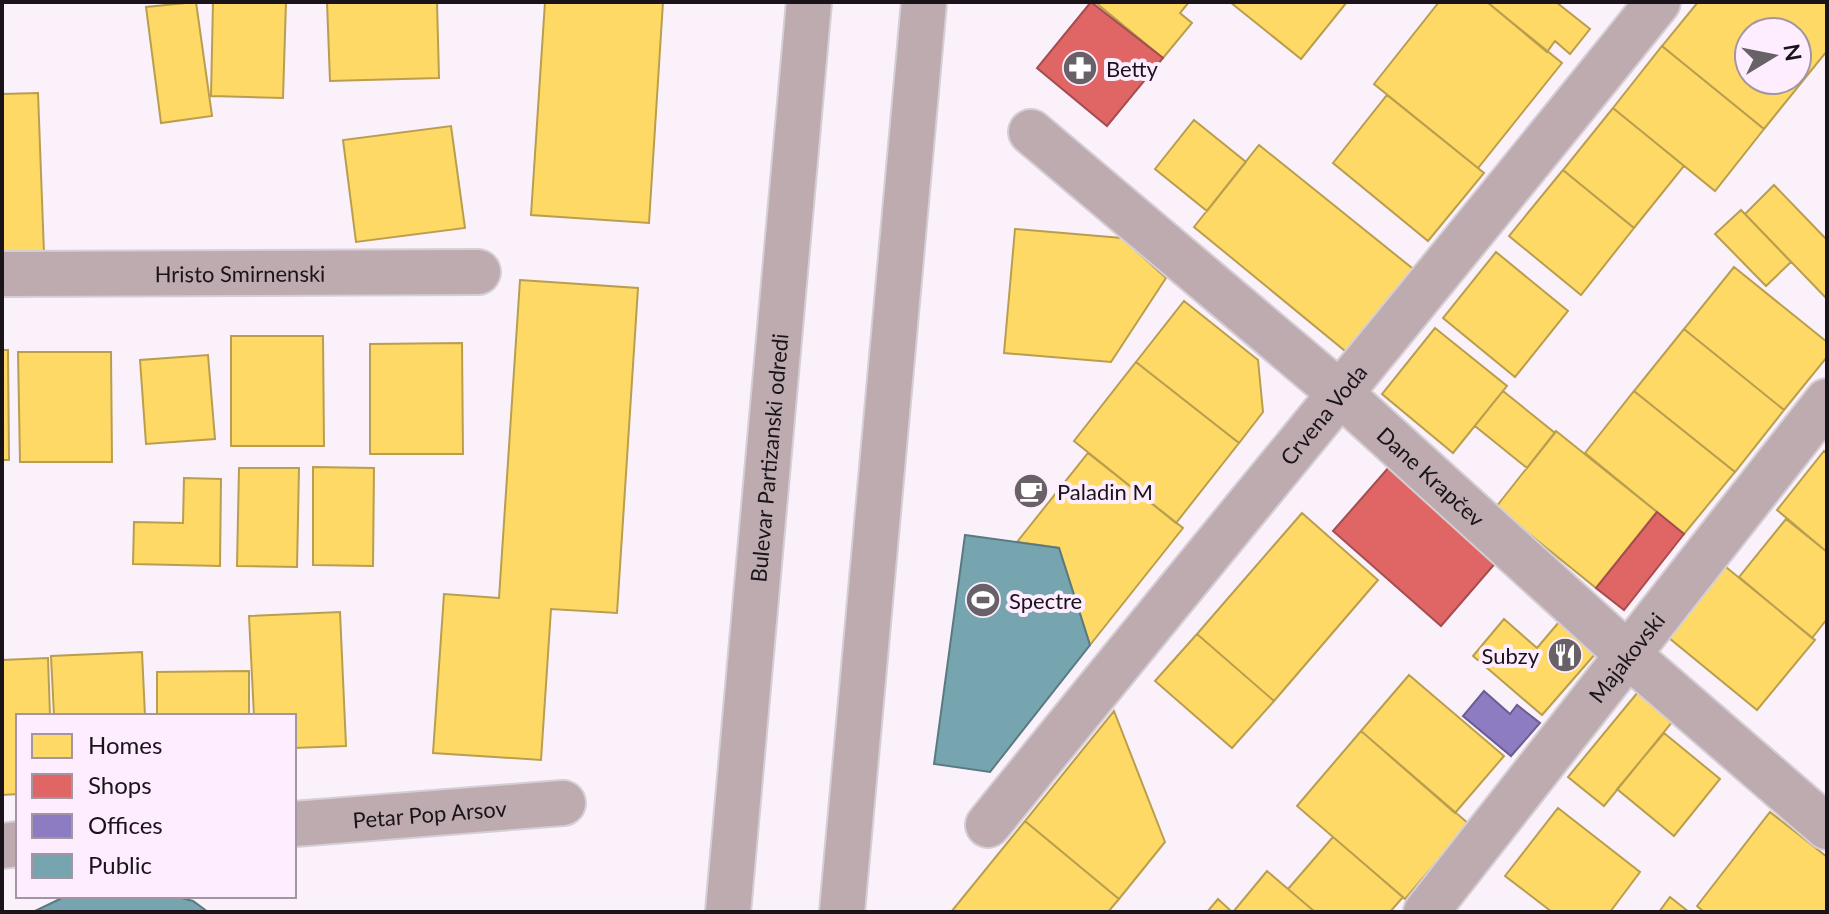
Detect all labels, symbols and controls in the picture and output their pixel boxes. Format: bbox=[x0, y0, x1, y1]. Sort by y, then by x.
north arrow bbox=[1733, 16, 1813, 96]
text: N bbox=[1778, 42, 1808, 63]
pharmacy icon: Betty bbox=[1061, 49, 1099, 87]
place label: Betty bbox=[1106, 55, 1159, 82]
street label: Hristo Smirnenski bbox=[155, 259, 325, 287]
street label: Bulevar Partizanski odredi bbox=[744, 332, 793, 583]
street label: Crvena Voda bbox=[1274, 358, 1372, 470]
street label: Dane Krapčev bbox=[1372, 421, 1491, 532]
cafe icon: Paladin M bbox=[1012, 472, 1050, 510]
place label: Paladin M bbox=[1057, 478, 1153, 505]
sports icon: Spectre bbox=[964, 581, 1002, 619]
place label: Spectre bbox=[1009, 587, 1082, 614]
street label: Majakovski bbox=[1582, 607, 1670, 708]
restaurant icon: Subzy bbox=[1546, 636, 1584, 674]
place label: Subzy bbox=[1482, 642, 1540, 669]
legend bbox=[16, 714, 296, 898]
text: Homes bbox=[88, 730, 162, 759]
text: Shops bbox=[88, 770, 152, 799]
street label: Petar Pop Arsov bbox=[352, 794, 508, 833]
text: Offices bbox=[88, 810, 163, 839]
text: Public bbox=[88, 850, 152, 879]

